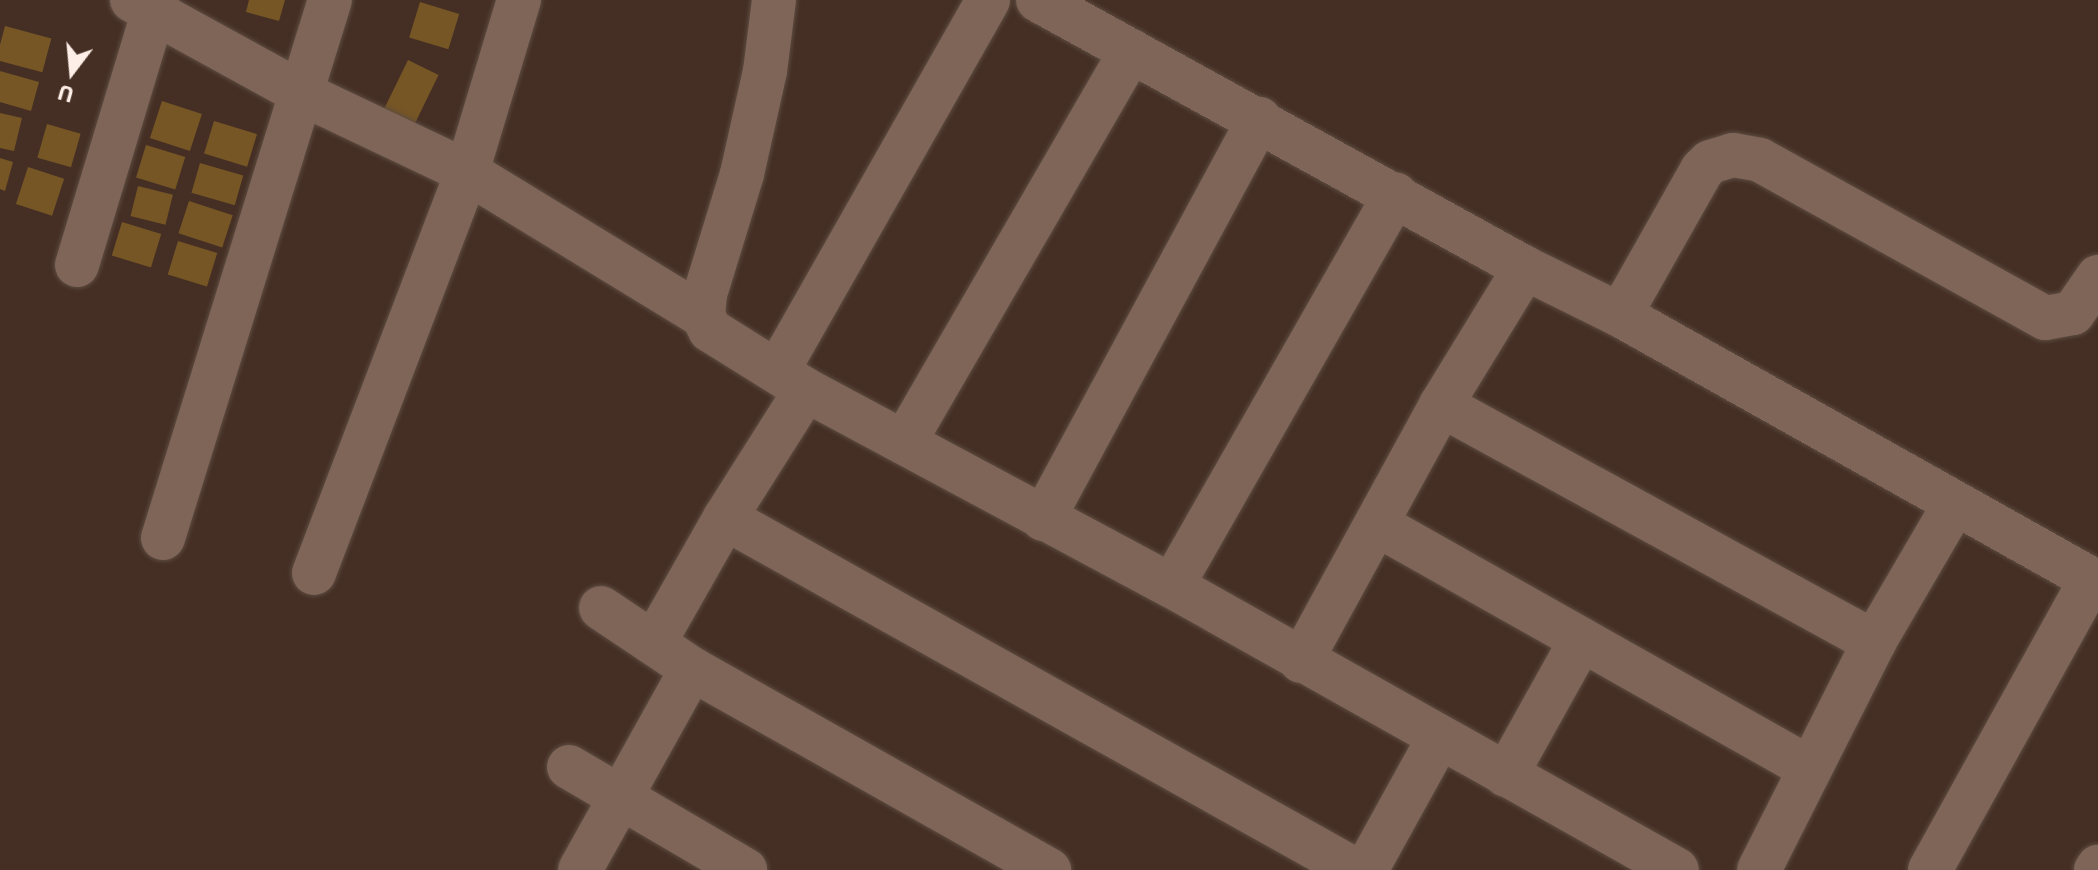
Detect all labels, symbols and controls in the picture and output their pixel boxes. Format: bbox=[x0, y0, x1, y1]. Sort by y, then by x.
north arrow bbox=[32, 32, 112, 112]
text: U bbox=[55, 80, 76, 110]

